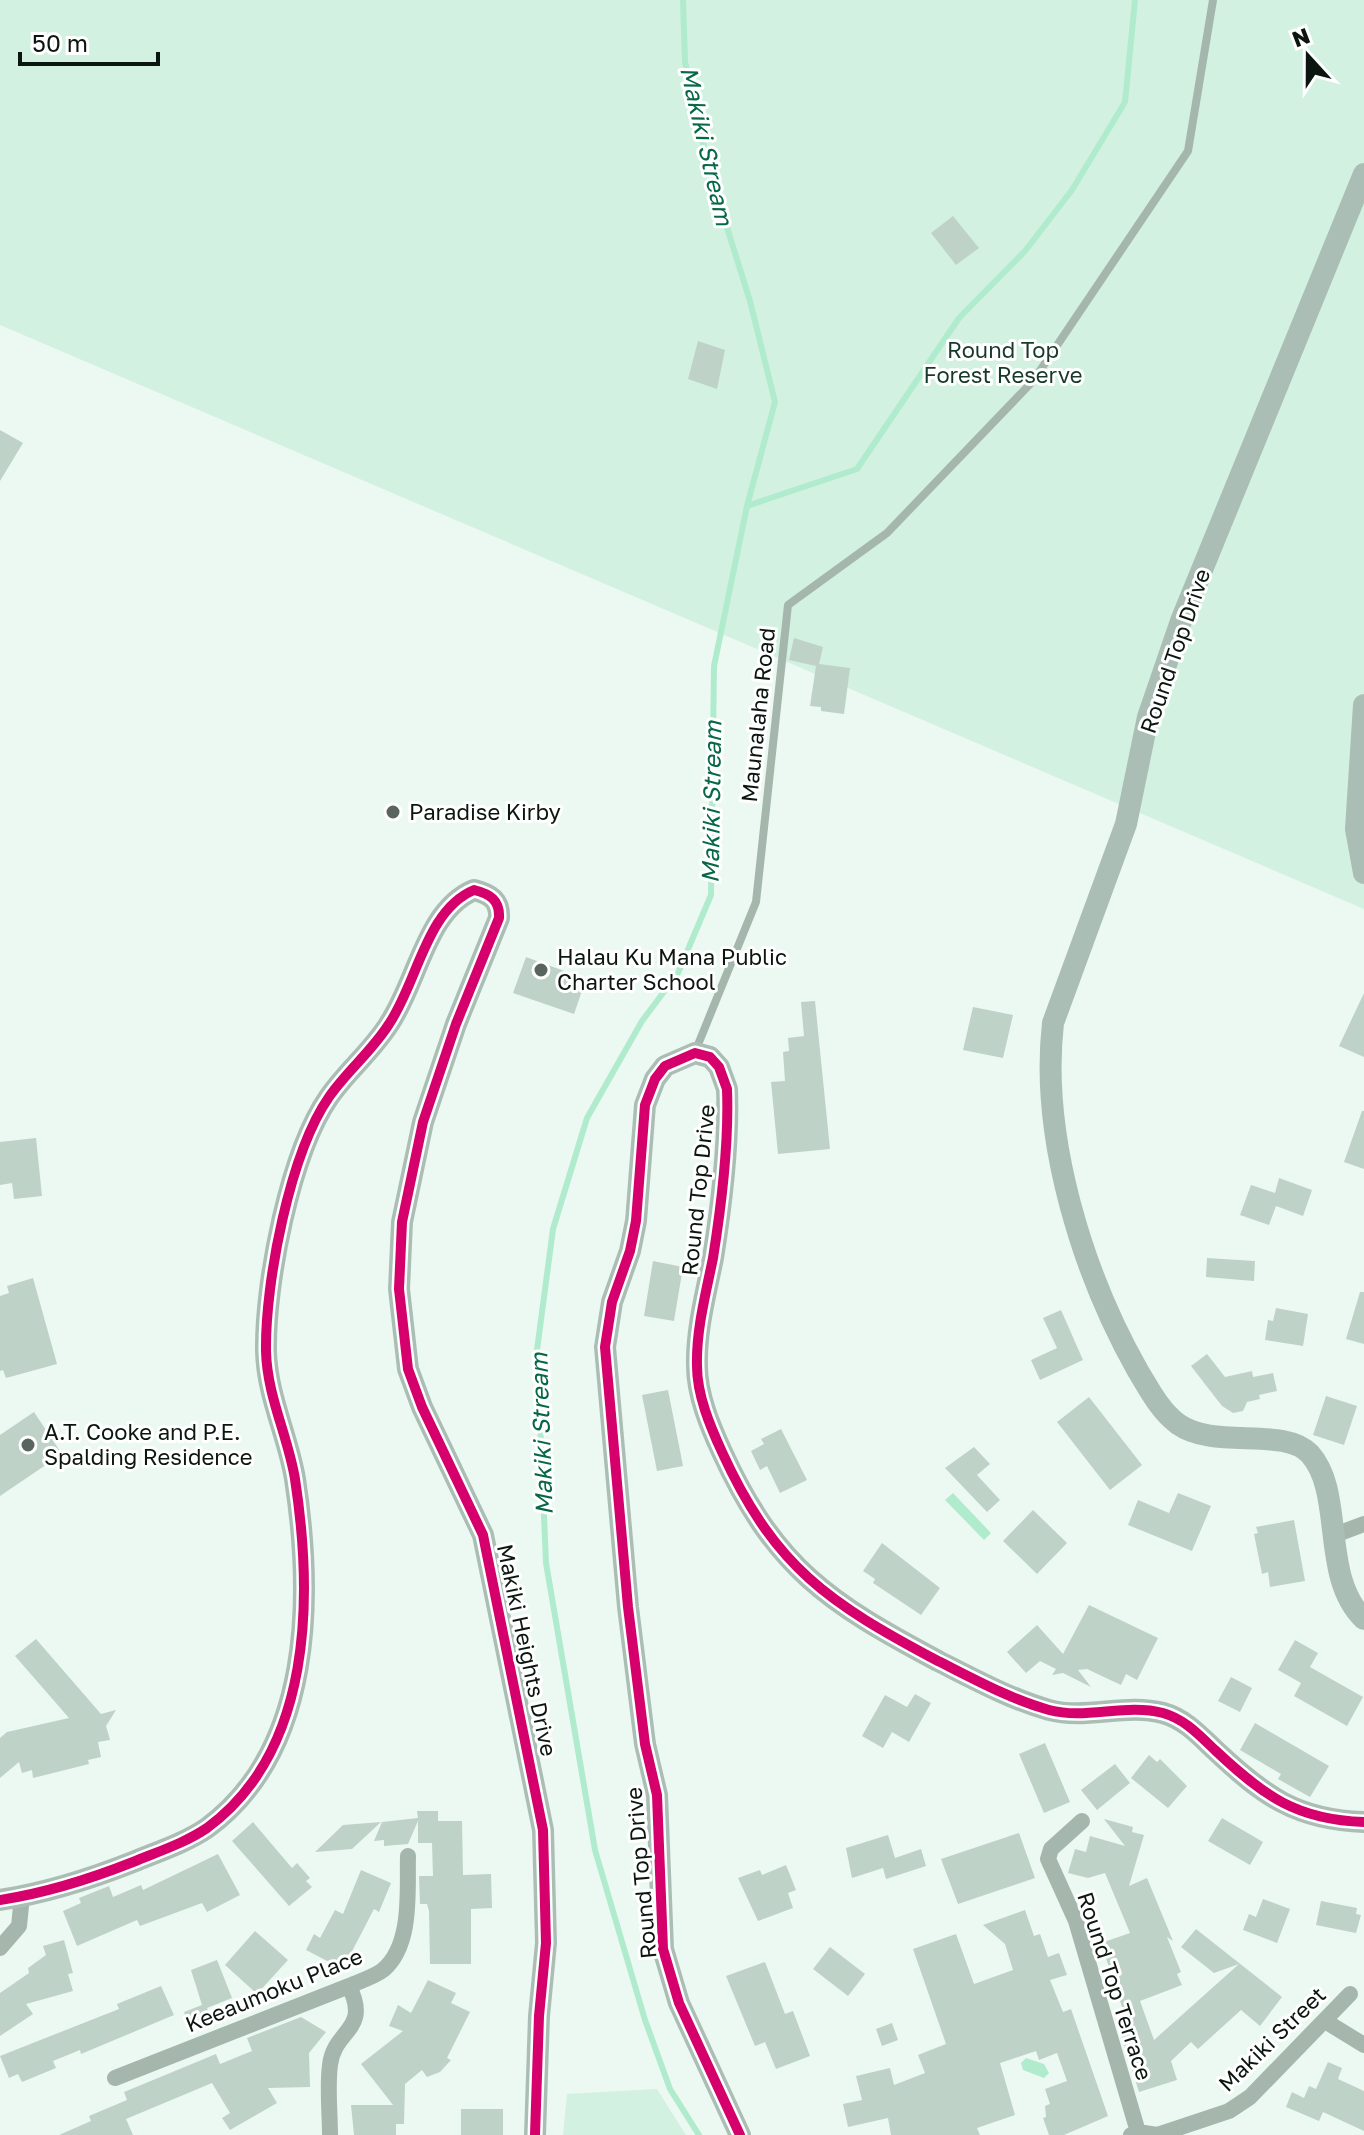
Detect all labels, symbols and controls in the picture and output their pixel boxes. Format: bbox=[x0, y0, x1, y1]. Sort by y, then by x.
scale bar bbox=[20, 16, 158, 66]
north arrow bbox=[1268, 16, 1348, 96]
text: N bbox=[1288, 21, 1313, 52]
text: 50 m bbox=[32, 28, 88, 57]
water label: Makiki Stream bbox=[675, 63, 740, 230]
park label: Round Top Forest Reserve bbox=[924, 336, 1082, 388]
street label: Round Top Drive bbox=[1134, 565, 1215, 737]
street label: Maunalaha Road bbox=[735, 626, 780, 804]
water label: Makiki Stream bbox=[695, 719, 726, 883]
place label: Paradise Kirby bbox=[409, 798, 561, 825]
marker: Paradise Kirby bbox=[384, 803, 402, 821]
place label: Halau Ku Mana Public Charter School bbox=[557, 943, 787, 995]
marker: Halau Ku Mana Public Charter School bbox=[532, 961, 550, 979]
street label: Round Top Drive bbox=[675, 1103, 720, 1277]
water label: Makiki Stream bbox=[523, 1351, 558, 1516]
place label: A.T. Cooke and P.E. Spalding Residence bbox=[44, 1418, 252, 1470]
marker: A.T. Cooke and P.E. Spalding Residence bbox=[19, 1436, 37, 1454]
street label: Makiki Heights Drive bbox=[492, 1541, 563, 1758]
street label: Round Top Drive bbox=[620, 1786, 661, 1960]
street label: Round Top Terrace bbox=[1072, 1888, 1159, 2083]
street label: Keeaumoku Place bbox=[181, 1942, 366, 2037]
street label: Makiki Street bbox=[1212, 1981, 1331, 2096]

